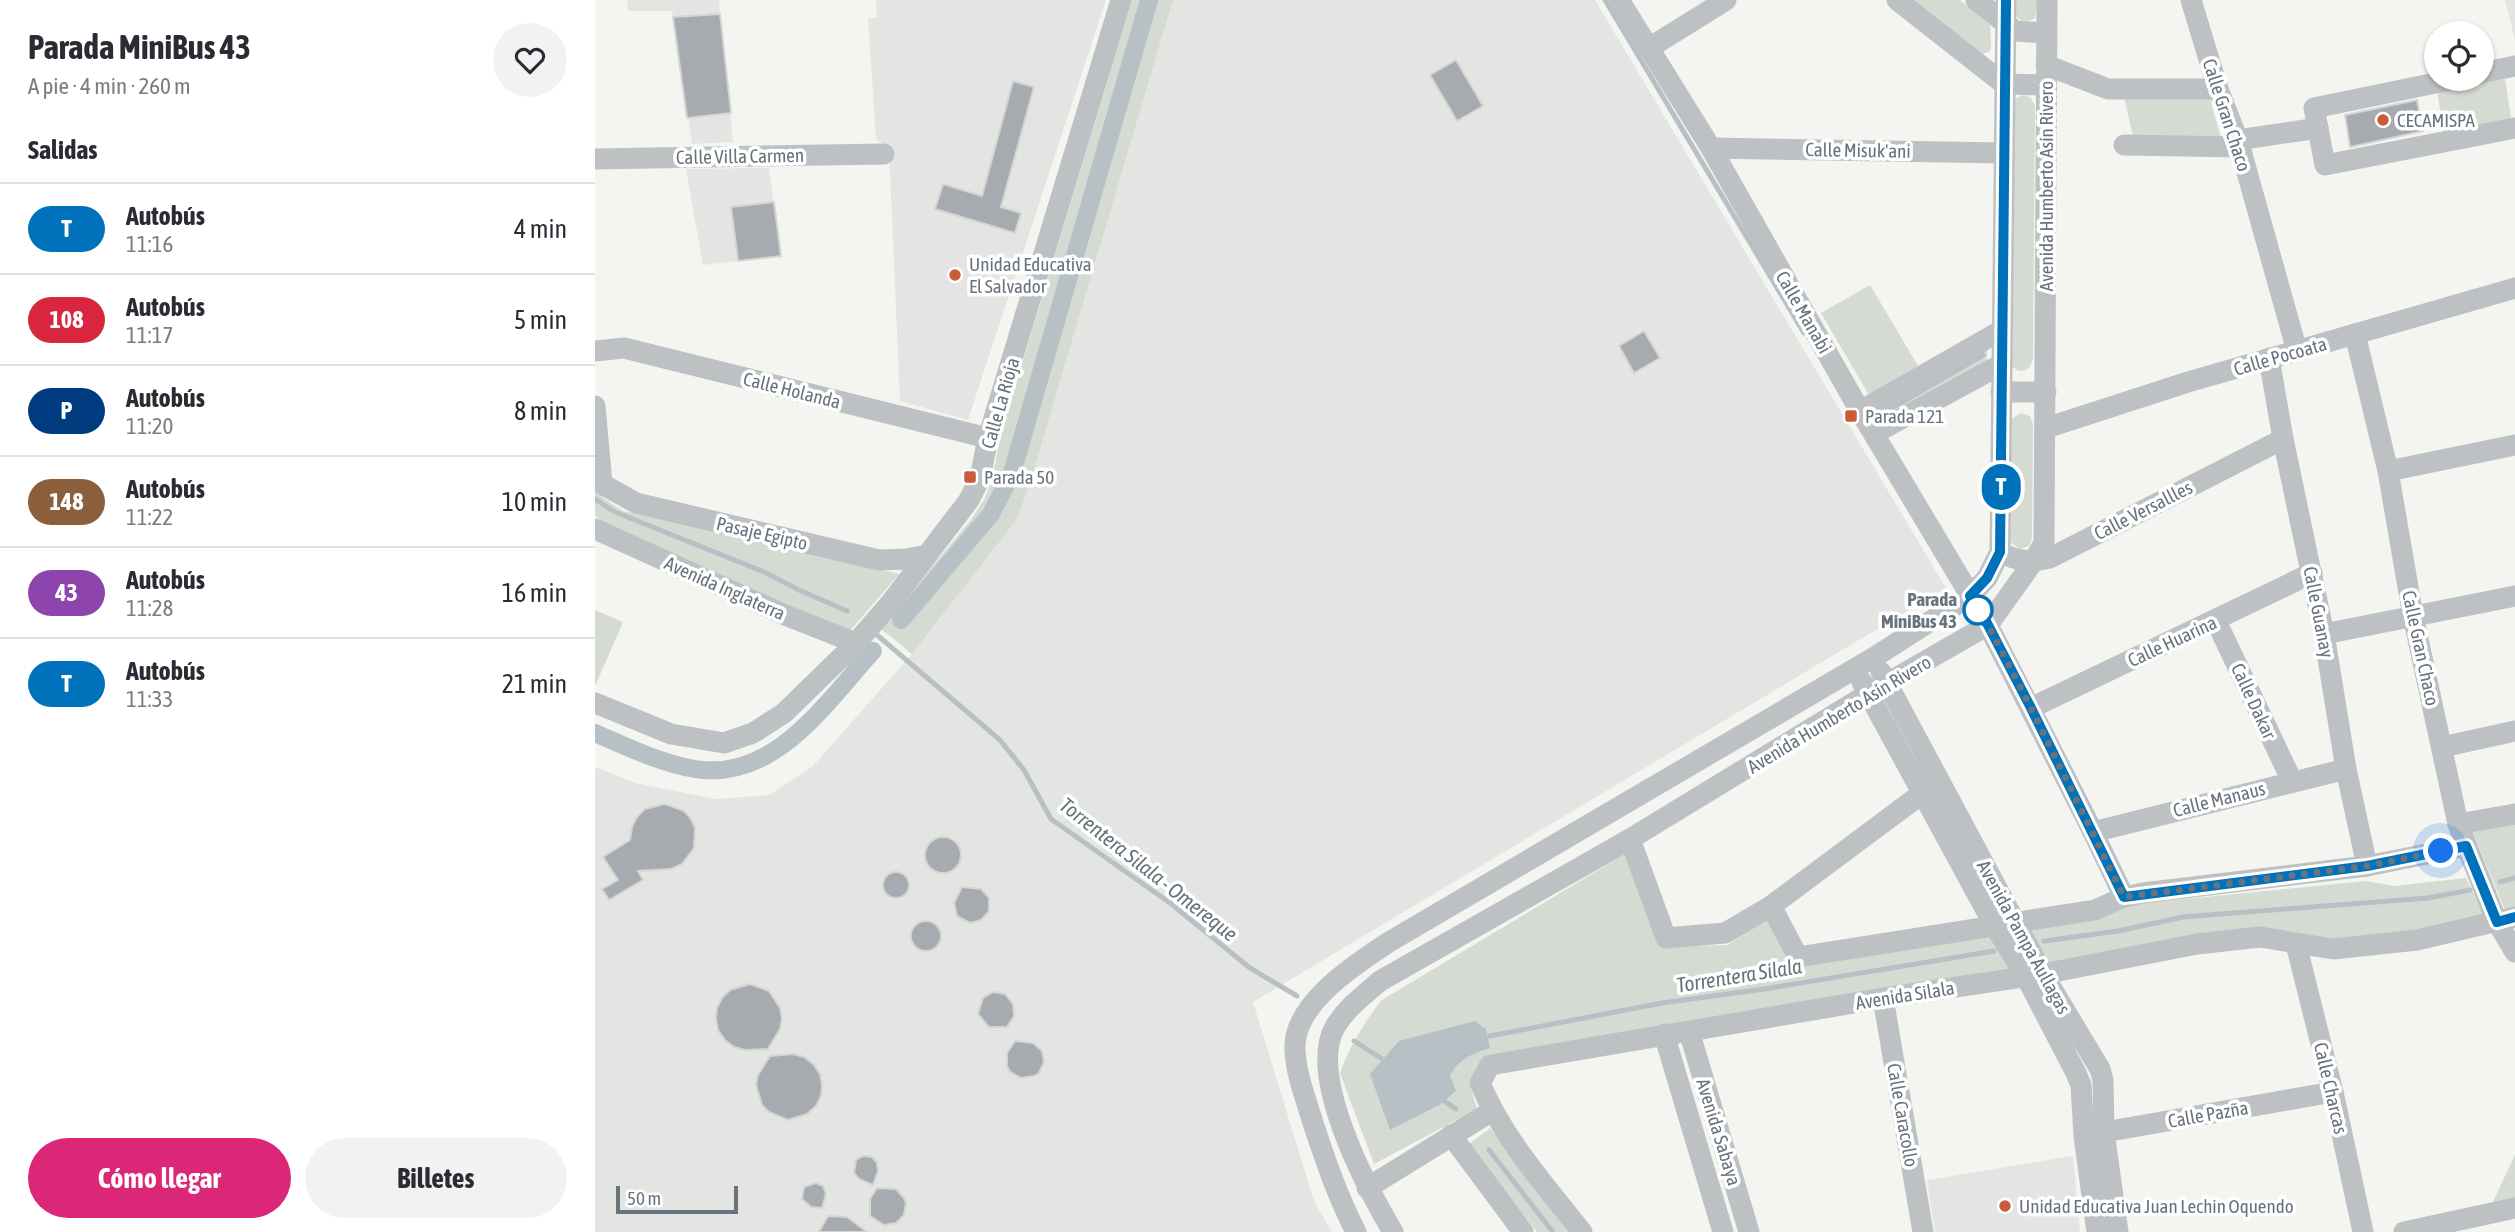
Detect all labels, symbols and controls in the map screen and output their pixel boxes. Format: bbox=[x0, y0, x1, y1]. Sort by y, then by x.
map controls bbox=[2424, 21, 2494, 91]
button: locate bbox=[2424, 21, 2494, 91]
button: heart bbox=[493, 23, 567, 97]
text: Parada MiniBus 43 bbox=[28, 28, 251, 66]
street label: Calle Gran Chaco bbox=[2198, 56, 2256, 174]
text: A pie · 4 min · 260 m bbox=[28, 73, 191, 99]
street label: Avenida Humberto Asín Rivero bbox=[2035, 81, 2057, 291]
place label: CECAMISPA bbox=[2397, 109, 2476, 131]
marker: CECAMISPA bbox=[2375, 112, 2391, 128]
text: Salidas bbox=[28, 135, 97, 165]
street label: Calle Misuk'ani bbox=[1805, 138, 1911, 162]
street label: Calle Villa Carmen bbox=[676, 144, 804, 168]
text: Autobús bbox=[126, 201, 205, 231]
text: 4 min bbox=[514, 214, 567, 244]
text: T bbox=[61, 215, 72, 242]
text: 11:16 bbox=[126, 231, 173, 257]
place label: Unidad Educativa El Salvador bbox=[969, 253, 1092, 297]
marker: Unidad Educativa El Salvador bbox=[947, 267, 963, 283]
street label: Calle Manabi bbox=[1772, 267, 1836, 357]
text: Autobús bbox=[126, 292, 205, 322]
text: 5 min bbox=[514, 305, 567, 335]
text: 108 bbox=[50, 306, 83, 333]
text: 11:17 bbox=[126, 322, 173, 348]
street label: Calle Pocoata bbox=[2231, 332, 2329, 380]
street label: Calle La Rioja bbox=[977, 355, 1023, 451]
street label: Calle Holanda bbox=[741, 367, 843, 413]
text: Autobús bbox=[126, 383, 205, 413]
text: 8 min bbox=[514, 396, 567, 426]
text: P bbox=[61, 397, 72, 424]
place label: Parada 121 bbox=[1865, 405, 1944, 427]
marker: Parada 121 bbox=[1843, 408, 1859, 424]
text: 11:20 bbox=[126, 413, 173, 439]
line badge: T bbox=[1978, 464, 2024, 510]
place label: Parada 50 bbox=[984, 466, 1054, 488]
marker: Parada 50 bbox=[962, 469, 978, 485]
text: T bbox=[1996, 473, 2006, 500]
text: Autobús bbox=[126, 474, 205, 504]
street label: Calle Versallles bbox=[2090, 476, 2196, 544]
text: 10 min bbox=[502, 487, 567, 517]
text: 148 bbox=[50, 488, 83, 515]
text: 11:22 bbox=[126, 504, 173, 530]
street label: Pasaje Egipto bbox=[714, 512, 810, 554]
street label: Avenida Inglaterra bbox=[661, 552, 789, 624]
text: Autobús bbox=[126, 565, 205, 595]
street label: Calle Guanay bbox=[2299, 565, 2339, 660]
text: 16 min bbox=[502, 578, 567, 608]
text: 43 bbox=[55, 579, 78, 606]
place label: Parada MiniBus 43 bbox=[1881, 588, 1957, 632]
street label: Calle Gran Chaco bbox=[2398, 588, 2444, 708]
text: 11:28 bbox=[126, 595, 173, 621]
marker: Parada MiniBus 43 bbox=[1963, 595, 1993, 625]
street label: Calle Huarina bbox=[2124, 611, 2220, 671]
street label: Avenida Humberto Asín Rivero bbox=[1743, 650, 1935, 778]
text: Autobús bbox=[126, 656, 205, 686]
street label: Calle Dakar bbox=[2227, 660, 2281, 743]
text: 21 min bbox=[502, 669, 567, 699]
text: T bbox=[61, 670, 72, 697]
text: 11:33 bbox=[126, 686, 173, 712]
street label: Calle Manaus bbox=[2171, 777, 2268, 821]
water label: Torrentera Silala - Omereque bbox=[1055, 792, 1243, 946]
your location bbox=[2423, 833, 2458, 868]
street label: Avenida Pampa Aullagas bbox=[1973, 856, 2076, 1018]
water label: Torrentera Silala bbox=[1675, 953, 1804, 997]
street label: Avenida Silala bbox=[1854, 976, 1956, 1014]
street label: Calle Charcas bbox=[2310, 1040, 2352, 1136]
street label: Calle Caracollo bbox=[1883, 1062, 1923, 1169]
street label: Avenida Sabaya bbox=[1692, 1076, 1746, 1188]
street label: Calle Pazña bbox=[2166, 1096, 2250, 1132]
button: Cómo llegar bbox=[28, 1138, 291, 1218]
button: Billetes bbox=[305, 1138, 567, 1218]
scale bar bbox=[616, 1183, 739, 1215]
text: 50 m bbox=[627, 1187, 661, 1209]
place label: Unidad Educativa Juan Lechin Oquendo bbox=[2019, 1195, 2294, 1217]
marker: Unidad Educativa Juan Lechin Oquendo bbox=[1997, 1198, 2013, 1214]

